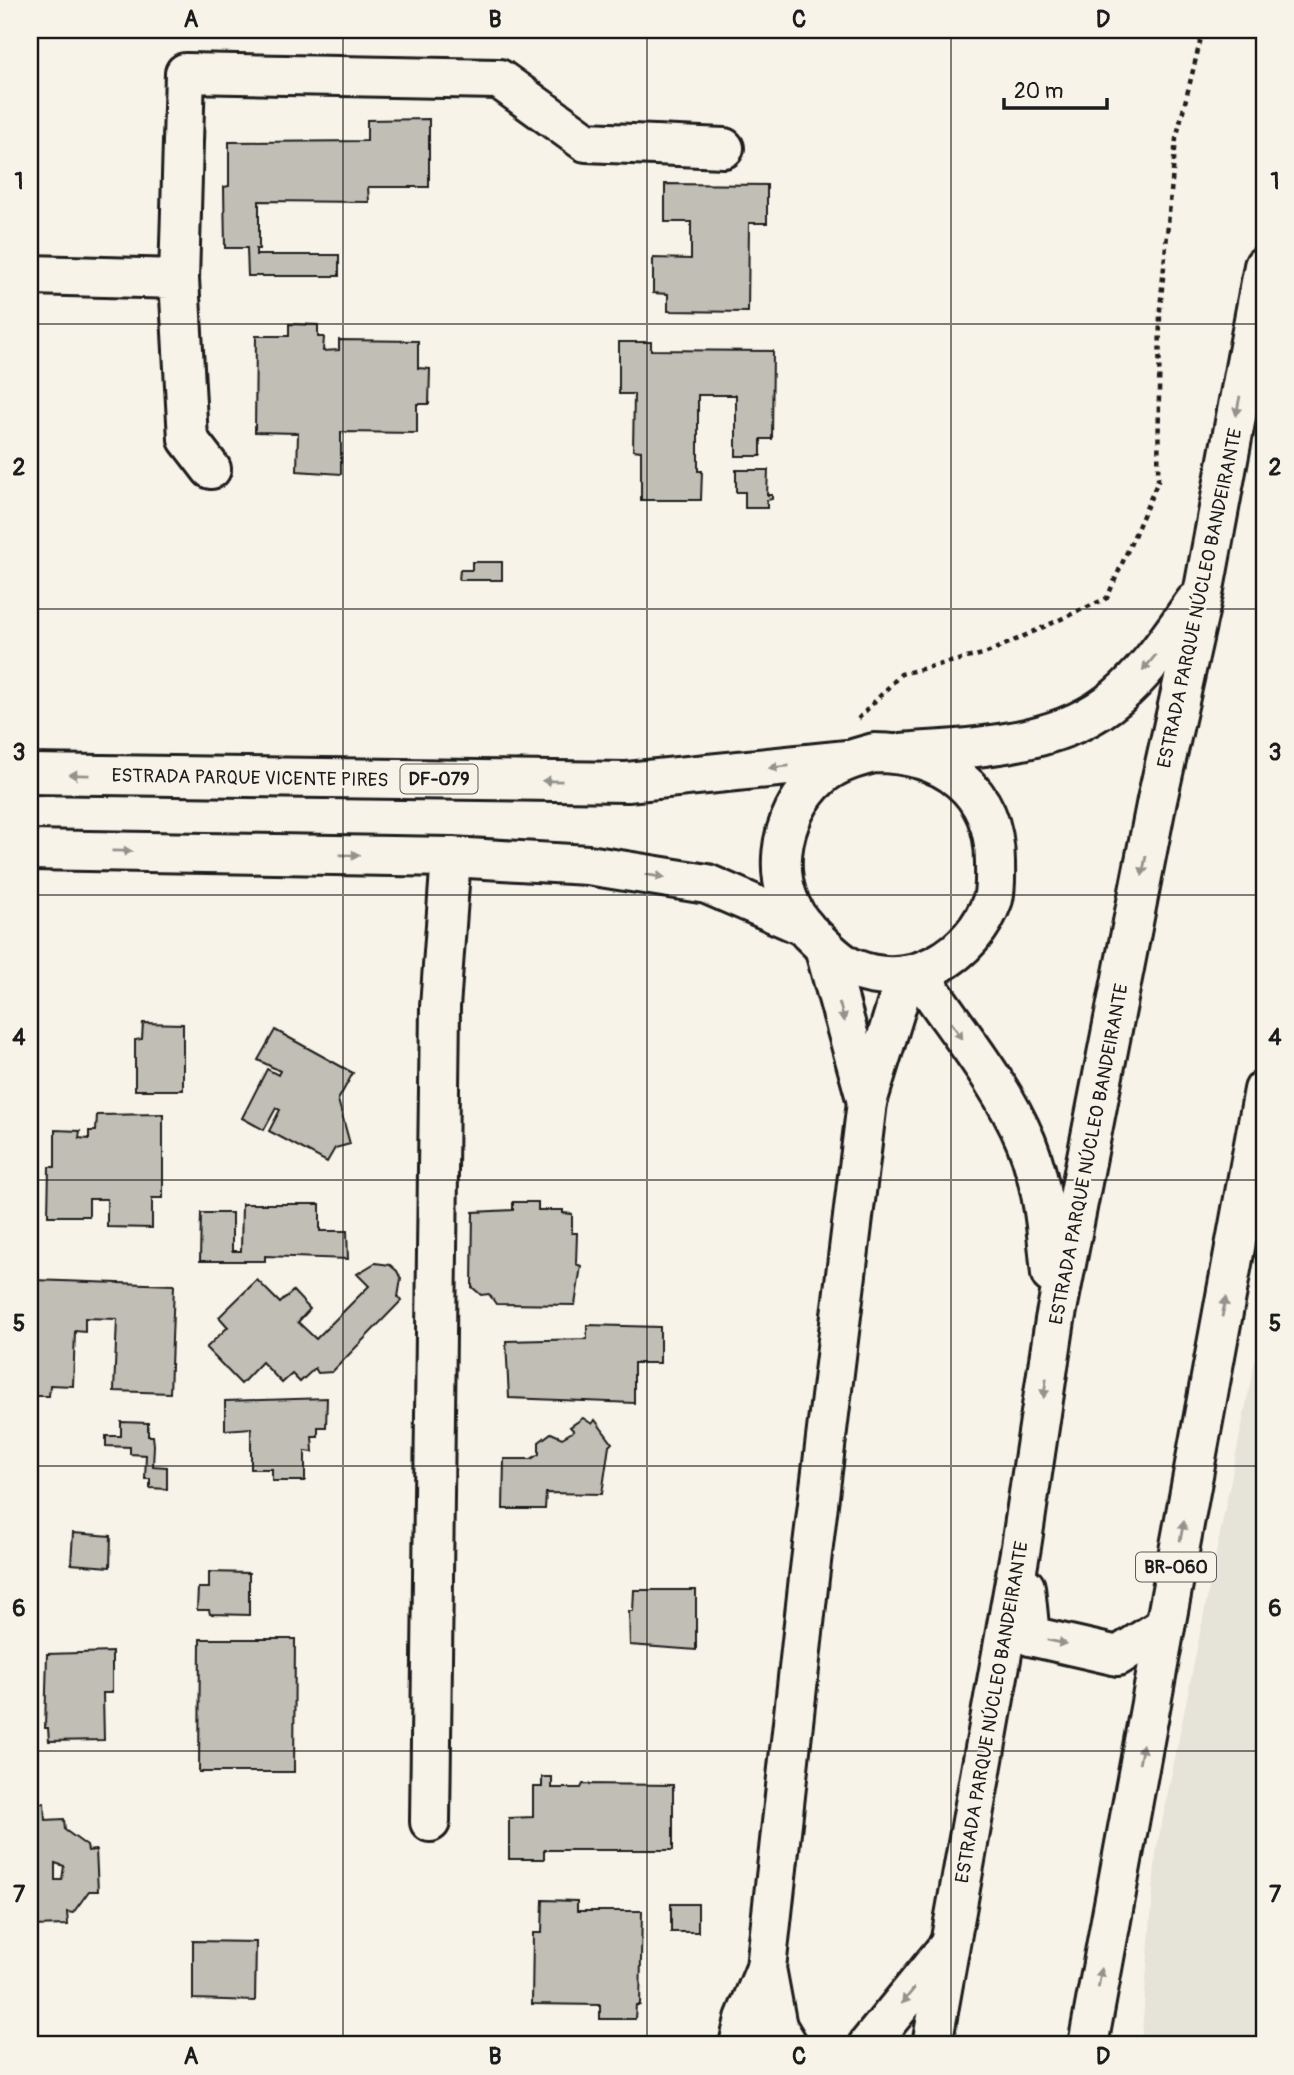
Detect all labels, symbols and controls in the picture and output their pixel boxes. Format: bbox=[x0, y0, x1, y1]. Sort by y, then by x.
text: A bbox=[184, 5, 199, 34]
text: B bbox=[488, 5, 502, 34]
text: C bbox=[792, 5, 806, 34]
text: D bbox=[1096, 5, 1110, 34]
scale bar bbox=[1004, 66, 1107, 110]
text: 20 m bbox=[1014, 78, 1063, 105]
text: 1 bbox=[15, 167, 24, 196]
text: 1 bbox=[1271, 167, 1280, 196]
one-way arrow bbox=[1233, 395, 1244, 417]
street label: ESTRADA PARQUE NÚCLEO BANDEIRANTE bbox=[1152, 426, 1248, 770]
text: 2 bbox=[13, 453, 26, 482]
text: 2 bbox=[1269, 453, 1282, 482]
one-way arrow bbox=[1141, 654, 1157, 672]
text: 3 bbox=[13, 738, 25, 767]
text: 3 bbox=[1269, 738, 1281, 767]
one-way arrow bbox=[768, 762, 790, 773]
street label: ESTRADA PARQUE VICENTE PIRES bbox=[111, 764, 389, 792]
road number: DF-079 bbox=[400, 764, 478, 794]
one-way arrow bbox=[68, 769, 90, 781]
one-way arrow bbox=[541, 775, 563, 787]
one-way arrow bbox=[112, 845, 134, 857]
one-way arrow bbox=[339, 849, 361, 861]
one-way arrow bbox=[1138, 856, 1149, 878]
one-way arrow bbox=[645, 871, 667, 882]
street label: ESTRADA PARQUE NÚCLEO BANDEIRANTE bbox=[1044, 982, 1134, 1327]
one-way arrow bbox=[838, 1002, 848, 1023]
one-way arrow bbox=[950, 1022, 964, 1040]
text: 4 bbox=[12, 1023, 26, 1052]
text: 4 bbox=[1268, 1023, 1282, 1052]
one-way arrow bbox=[1219, 1296, 1230, 1318]
text: 5 bbox=[13, 1309, 25, 1338]
text: 5 bbox=[1269, 1309, 1281, 1338]
one-way arrow bbox=[1039, 1377, 1050, 1399]
one-way arrow bbox=[1177, 1520, 1188, 1542]
street label: ESTRADA PARQUE NÚCLEO BANDEIRANTE bbox=[950, 1539, 1034, 1885]
road number: BR-060 bbox=[1136, 1552, 1216, 1582]
text: 6 bbox=[12, 1594, 26, 1623]
text: 6 bbox=[1268, 1594, 1282, 1623]
one-way arrow bbox=[1046, 1637, 1068, 1648]
one-way arrow bbox=[1136, 1743, 1147, 1765]
text: 7 bbox=[13, 1880, 26, 1909]
text: 7 bbox=[1269, 1880, 1282, 1909]
one-way arrow bbox=[1095, 1967, 1106, 1989]
one-way arrow bbox=[901, 1987, 916, 2004]
text: A bbox=[184, 2042, 199, 2071]
text: B bbox=[488, 2042, 502, 2071]
text: C bbox=[792, 2042, 806, 2071]
text: D bbox=[1096, 2042, 1110, 2071]

